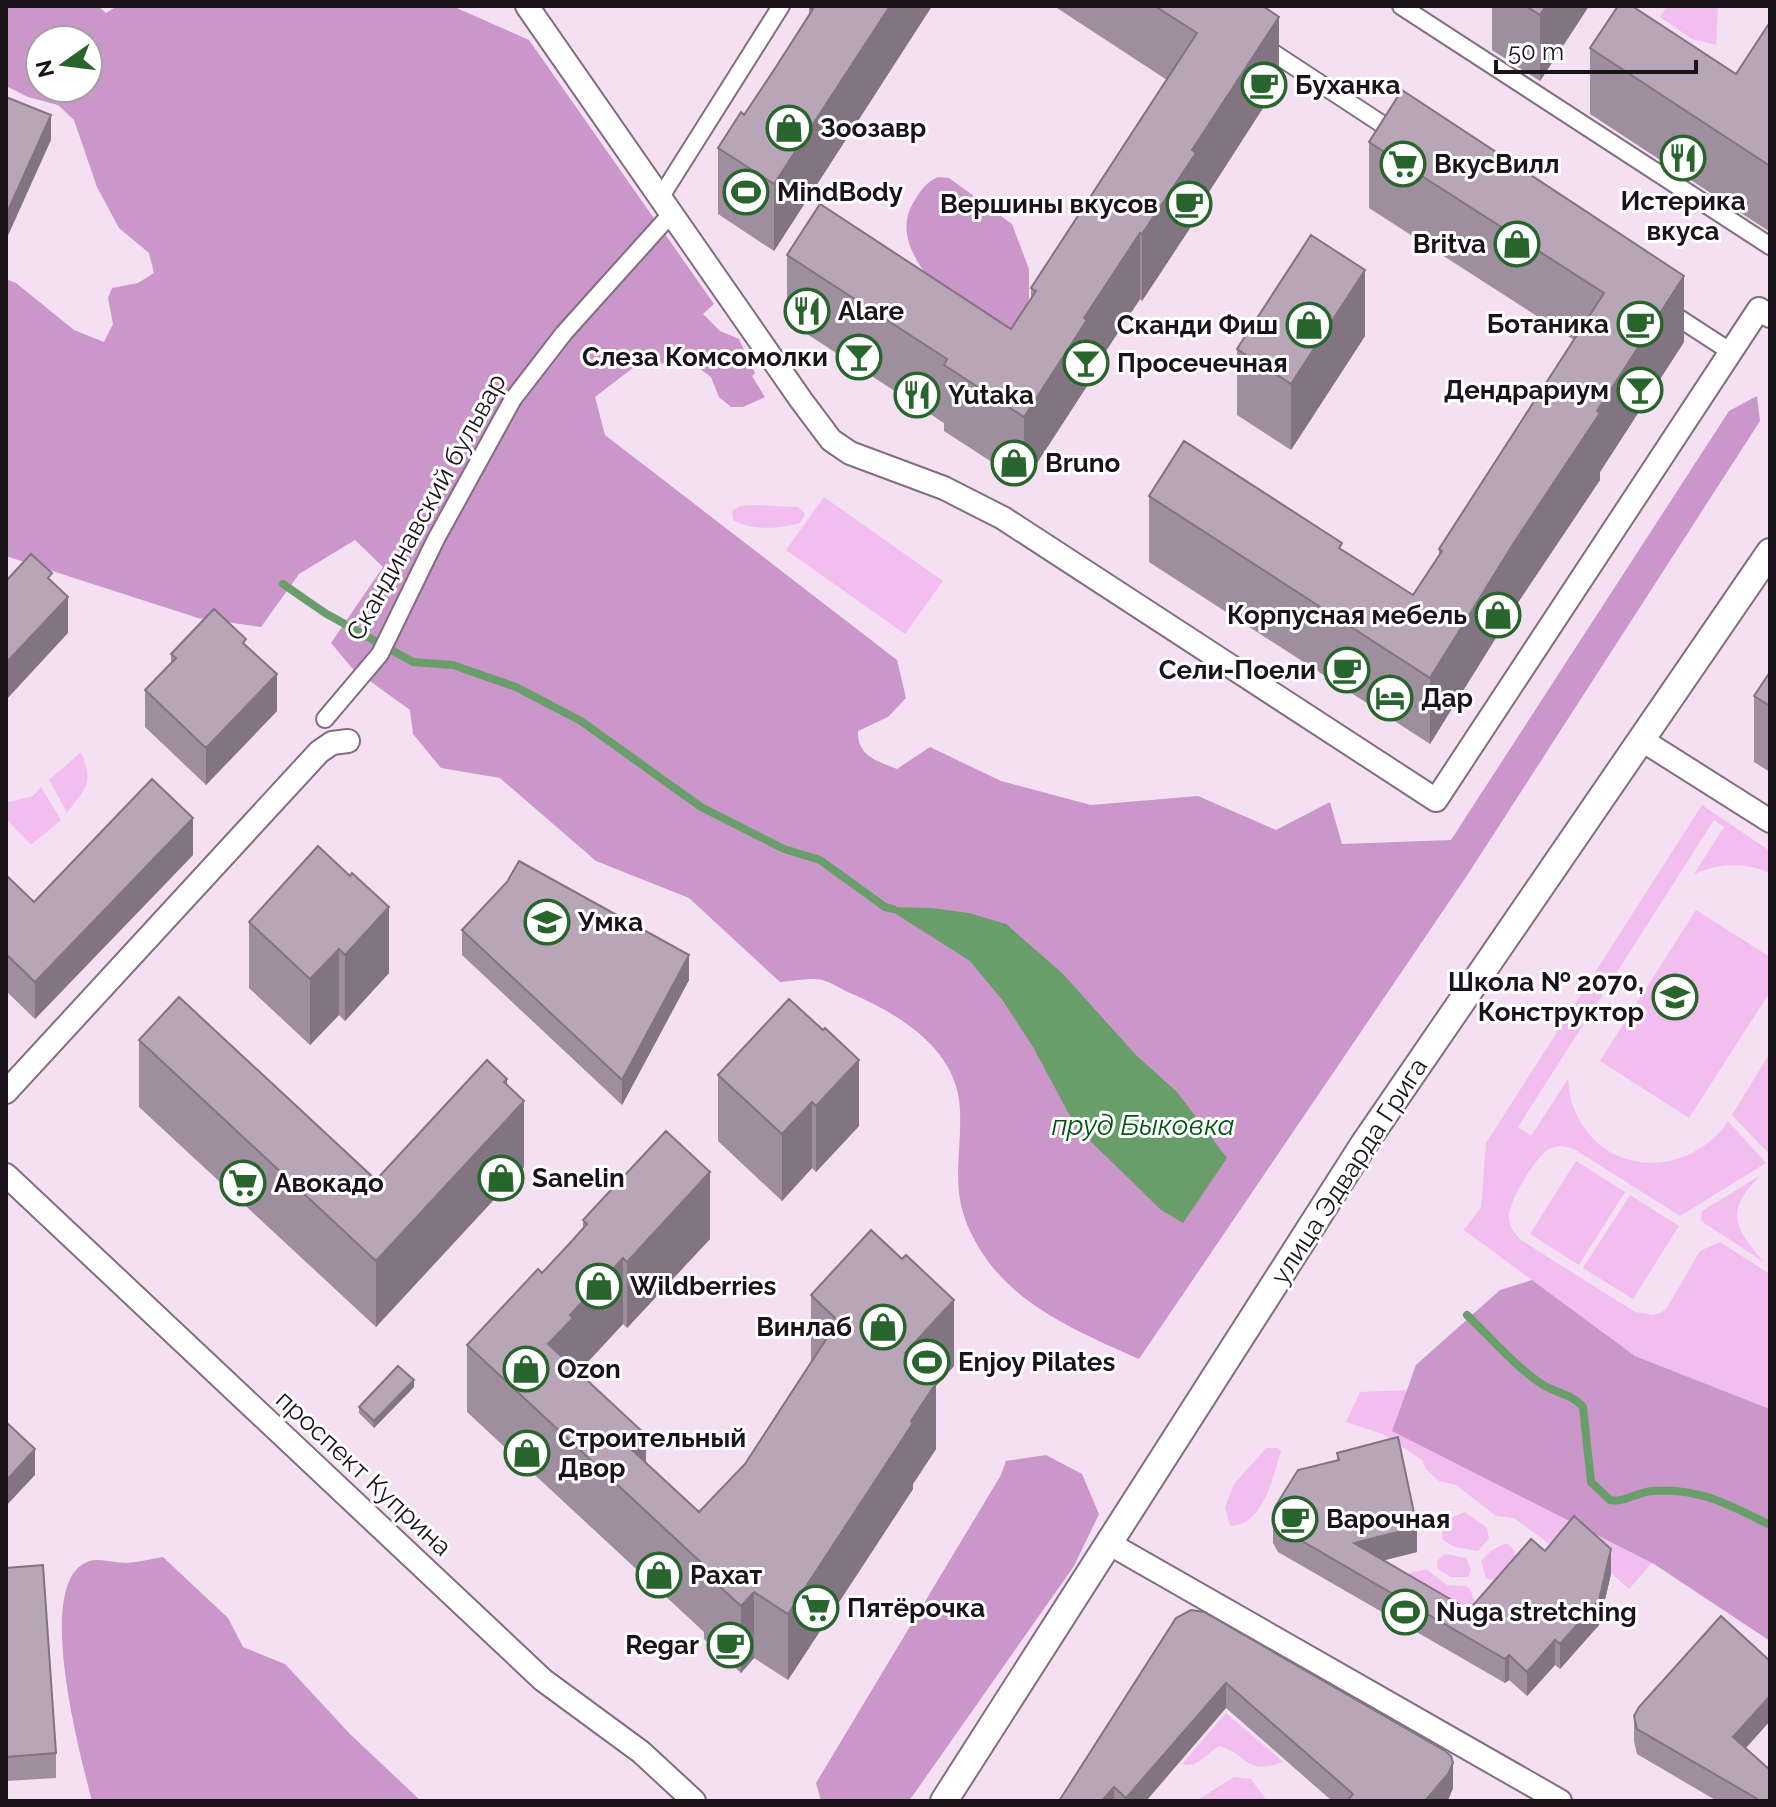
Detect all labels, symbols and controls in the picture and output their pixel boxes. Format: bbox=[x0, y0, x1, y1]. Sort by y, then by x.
north arrow bbox=[24, 24, 104, 104]
scale bar bbox=[1496, 24, 1696, 74]
text: 50 m bbox=[1508, 37, 1564, 66]
text: N bbox=[30, 58, 59, 80]
cafe icon: Буханка bbox=[1240, 61, 1288, 109]
place label: Буханка bbox=[1295, 70, 1401, 100]
shop icon: Зоозавр bbox=[765, 104, 813, 152]
place label: Зоозавр bbox=[820, 113, 926, 143]
restaurant icon: Истерика вкуса bbox=[1659, 134, 1707, 182]
supermarket icon: ВкусВилл bbox=[1379, 140, 1427, 188]
place label: ВкусВилл bbox=[1434, 149, 1560, 179]
sports icon: MindBody bbox=[722, 168, 770, 216]
place label: MindBody bbox=[777, 177, 903, 207]
cafe icon: Вершины вкусов bbox=[1165, 180, 1213, 228]
place label: Истерика вкуса bbox=[1620, 186, 1746, 246]
place label: Вершины вкусов bbox=[940, 189, 1158, 219]
shop icon: Britva bbox=[1493, 220, 1541, 268]
place label: Britva bbox=[1413, 229, 1486, 259]
restaurant icon: Alare bbox=[783, 287, 831, 335]
place label: Alare bbox=[838, 296, 904, 326]
cafe icon: Ботаника bbox=[1616, 300, 1664, 348]
shop icon: Сканди Фиш bbox=[1285, 301, 1333, 349]
place label: Ботаника bbox=[1487, 309, 1609, 339]
place label: Сканди Фиш bbox=[1117, 310, 1278, 340]
bar icon: Слеза Комсомолки bbox=[835, 333, 883, 381]
bar icon: Просечечная bbox=[1062, 339, 1110, 387]
place label: Слеза Комсомолки bbox=[582, 342, 828, 372]
place label: Просечечная bbox=[1117, 348, 1288, 378]
bar icon: Дендрариум bbox=[1616, 366, 1664, 414]
street label: Скандинавский бульвар bbox=[340, 368, 512, 646]
restaurant icon: Yutaka bbox=[893, 371, 941, 419]
place label: Дендрариум bbox=[1444, 375, 1609, 405]
place label: Yutaka bbox=[948, 380, 1034, 410]
shop icon: Bruno bbox=[990, 439, 1038, 487]
place label: Bruno bbox=[1045, 448, 1120, 478]
shop icon: Корпусная мебель bbox=[1474, 591, 1522, 639]
place label: Корпусная мебель bbox=[1227, 600, 1467, 630]
cafe icon: Сели-Поели bbox=[1323, 646, 1371, 694]
place label: Сели-Поели bbox=[1159, 655, 1316, 685]
hotel icon: Дар bbox=[1366, 674, 1414, 722]
place label: Дар bbox=[1421, 683, 1473, 713]
school or university icon: Умка bbox=[523, 898, 571, 946]
place label: Умка bbox=[577, 907, 643, 937]
place label: Школа № 2070, Конструктор bbox=[1448, 967, 1644, 1027]
school or university icon: Школа № 2070, Конструктор bbox=[1651, 973, 1699, 1021]
street label: улица Эдварда Грига bbox=[1265, 1052, 1433, 1290]
water label: пруд Быковка bbox=[1051, 1109, 1235, 1142]
shop icon: Sanelin bbox=[477, 1154, 525, 1202]
supermarket icon: Авокадо bbox=[219, 1159, 267, 1207]
place label: Sanelin bbox=[532, 1163, 625, 1193]
place label: Авокадо bbox=[274, 1168, 384, 1198]
shop icon: Wildberries bbox=[575, 1262, 623, 1310]
place label: Wildberries bbox=[630, 1271, 776, 1301]
shop icon: Винлаб bbox=[859, 1303, 907, 1351]
place label: Винлаб bbox=[756, 1312, 852, 1342]
sports icon: Enjoy Pilates bbox=[903, 1338, 951, 1386]
shop icon: Ozon bbox=[502, 1345, 550, 1393]
place label: Enjoy Pilates bbox=[958, 1347, 1115, 1377]
place label: Ozon bbox=[557, 1354, 621, 1384]
street label: проспект Куприна bbox=[270, 1384, 458, 1562]
place label: Строительный Двор bbox=[558, 1423, 746, 1483]
shop icon: Строительный Двор bbox=[503, 1429, 551, 1477]
cafe icon: Варочная bbox=[1271, 1495, 1319, 1543]
place label: Варочная bbox=[1326, 1504, 1450, 1534]
shop icon: Рахат bbox=[635, 1551, 683, 1599]
place label: Рахат bbox=[690, 1560, 762, 1590]
supermarket icon: Пятёрочка bbox=[792, 1584, 840, 1632]
sports icon: Nuga stretching bbox=[1381, 1588, 1429, 1636]
place label: Пятёрочка bbox=[847, 1593, 985, 1623]
place label: Nuga stretching bbox=[1436, 1597, 1637, 1627]
cafe icon: Regar bbox=[706, 1621, 754, 1669]
place label: Regar bbox=[625, 1630, 699, 1660]

